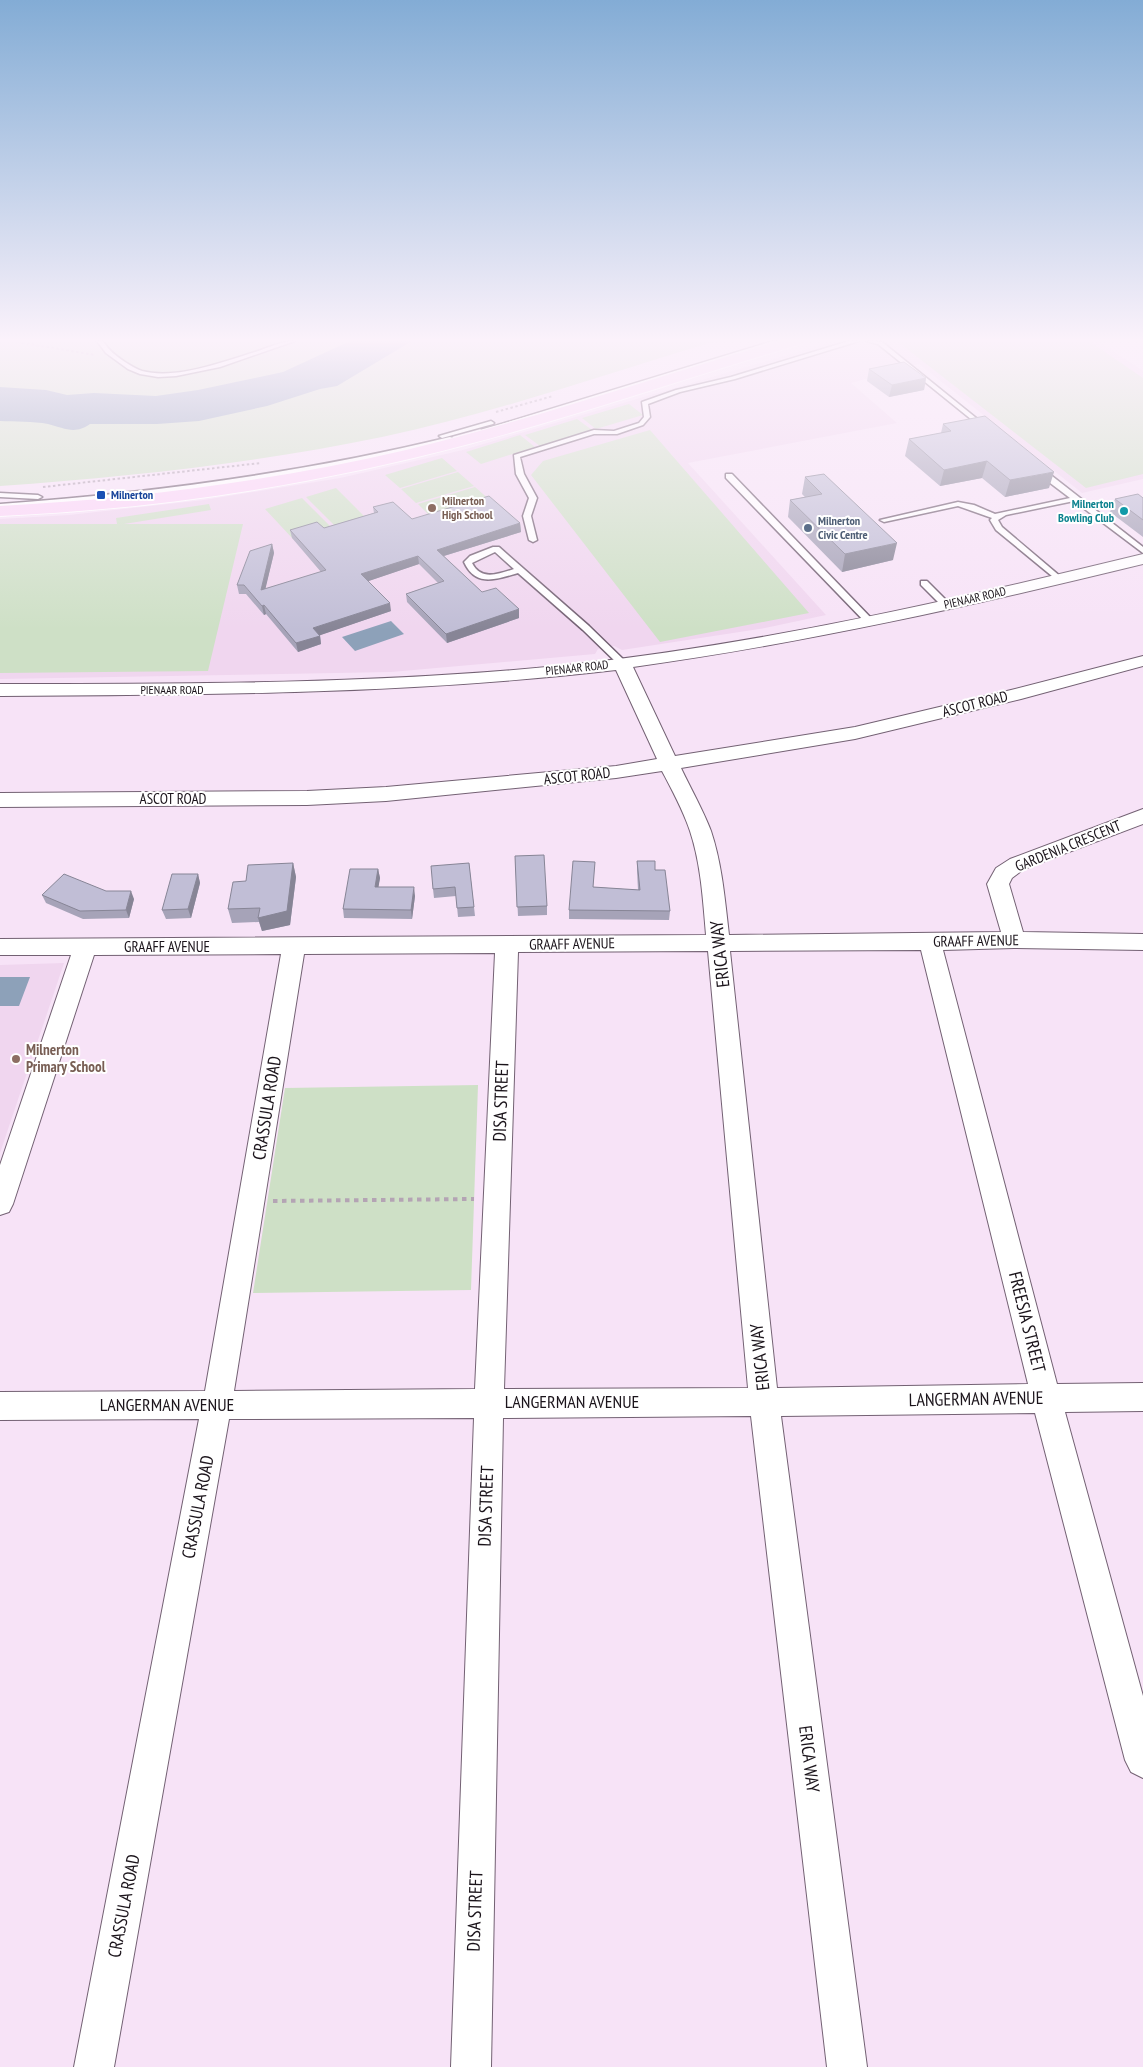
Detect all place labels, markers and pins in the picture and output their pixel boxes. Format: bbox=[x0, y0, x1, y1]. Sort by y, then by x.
place label: Milnerton bbox=[111, 487, 153, 502]
marker: Milnerton bbox=[95, 489, 107, 501]
place label: Milnerton High School bbox=[442, 493, 493, 522]
place label: Milnerton Bowling Club bbox=[1058, 496, 1115, 525]
marker: Milnerton High School bbox=[426, 502, 438, 514]
marker: Milnerton Bowling Club bbox=[1118, 505, 1130, 517]
place label: Milnerton Civic Centre bbox=[818, 513, 868, 542]
marker: Milnerton Civic Centre bbox=[802, 522, 814, 534]
place label: Milnerton Primary School bbox=[26, 1040, 106, 1076]
marker: Milnerton Primary School bbox=[10, 1053, 22, 1065]

